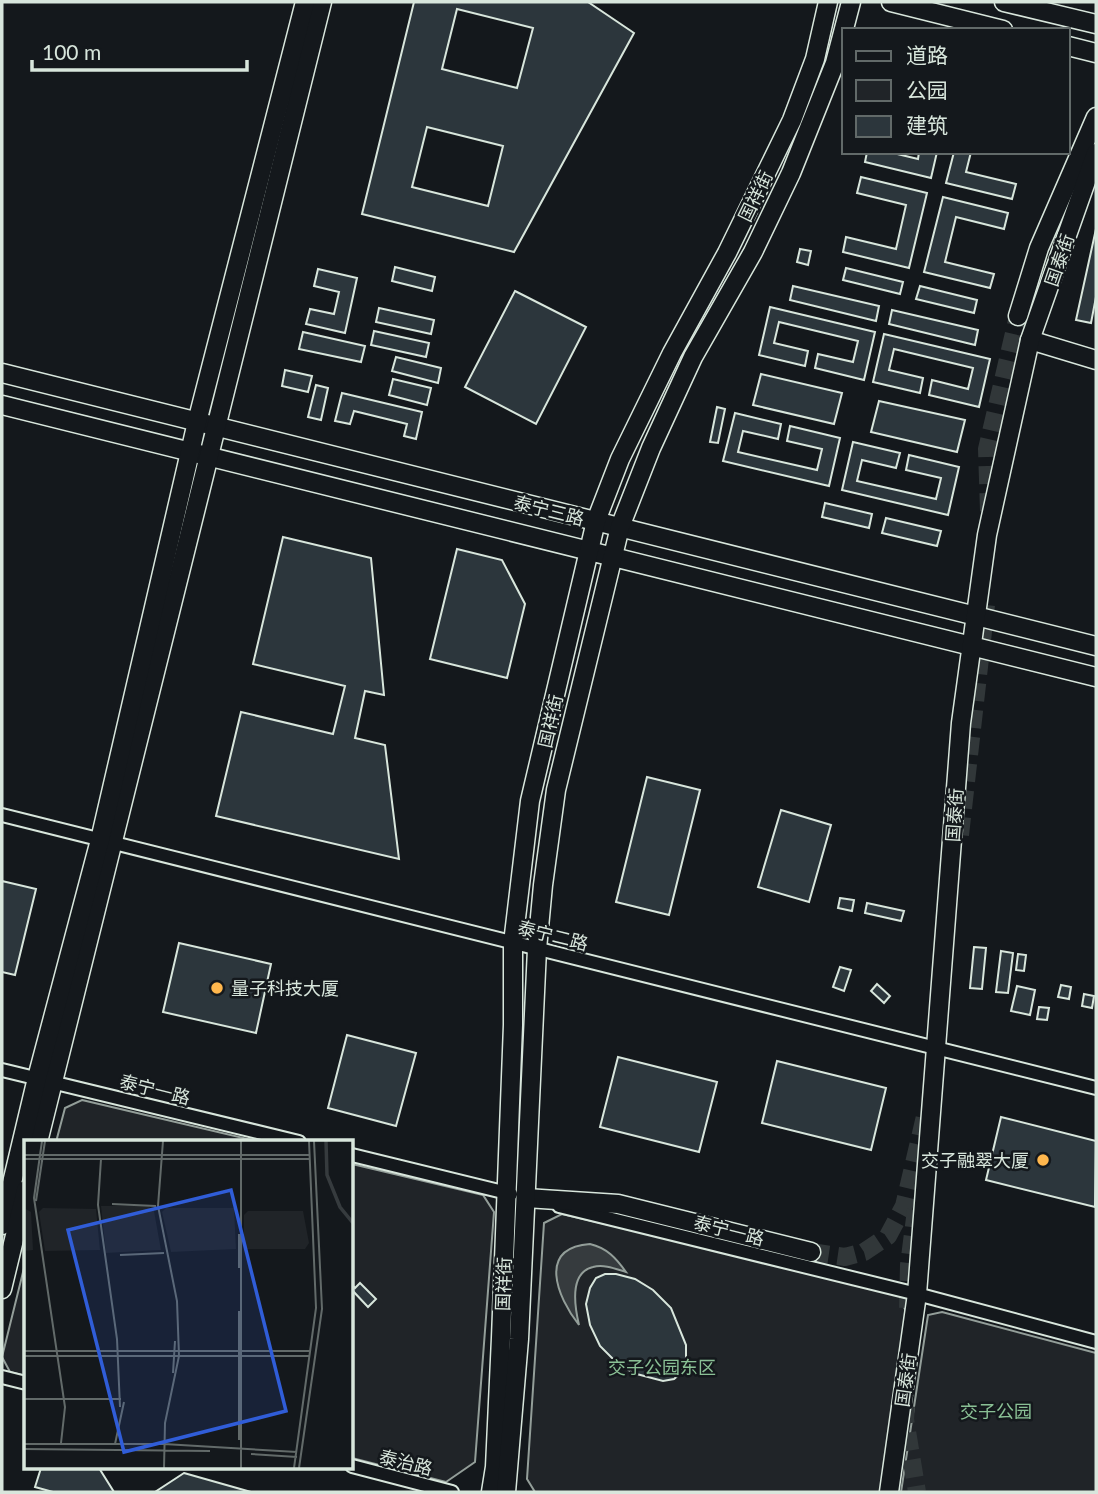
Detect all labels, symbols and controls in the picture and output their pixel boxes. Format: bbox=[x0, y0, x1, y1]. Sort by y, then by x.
scale bar bbox=[32, 28, 247, 72]
legend bbox=[842, 28, 1070, 154]
text: 100 m bbox=[42, 39, 101, 64]
text: 道路 bbox=[906, 42, 948, 67]
text: 公园 bbox=[906, 77, 948, 102]
text: 建筑 bbox=[906, 112, 948, 137]
street label: 国祥街 bbox=[733, 167, 777, 225]
street label: 国泰街 bbox=[1040, 231, 1078, 289]
street label: 泰宁三路 bbox=[511, 491, 587, 529]
street label: 国祥街 bbox=[533, 692, 567, 750]
street label: 国泰街 bbox=[941, 787, 967, 843]
street label: 泰宁二路 bbox=[515, 916, 591, 954]
place label: 量子科技大厦 bbox=[231, 977, 339, 999]
marker: 量子科技大厦 bbox=[209, 980, 225, 996]
street label: 泰宁一路 bbox=[117, 1070, 193, 1108]
inset map bbox=[24, 1140, 354, 1470]
place label: 交子融翠大厦 bbox=[921, 1149, 1029, 1171]
marker: 交子融翠大厦 bbox=[1035, 1152, 1051, 1168]
street label: 泰宁一路 bbox=[691, 1211, 767, 1249]
street label: 国祥街 bbox=[491, 1257, 515, 1311]
street label: 国泰街 bbox=[890, 1352, 920, 1408]
park label: 交子公园东区 bbox=[608, 1356, 716, 1378]
park label: 交子公园 bbox=[960, 1400, 1032, 1422]
street label: 泰治路 bbox=[377, 1445, 435, 1479]

